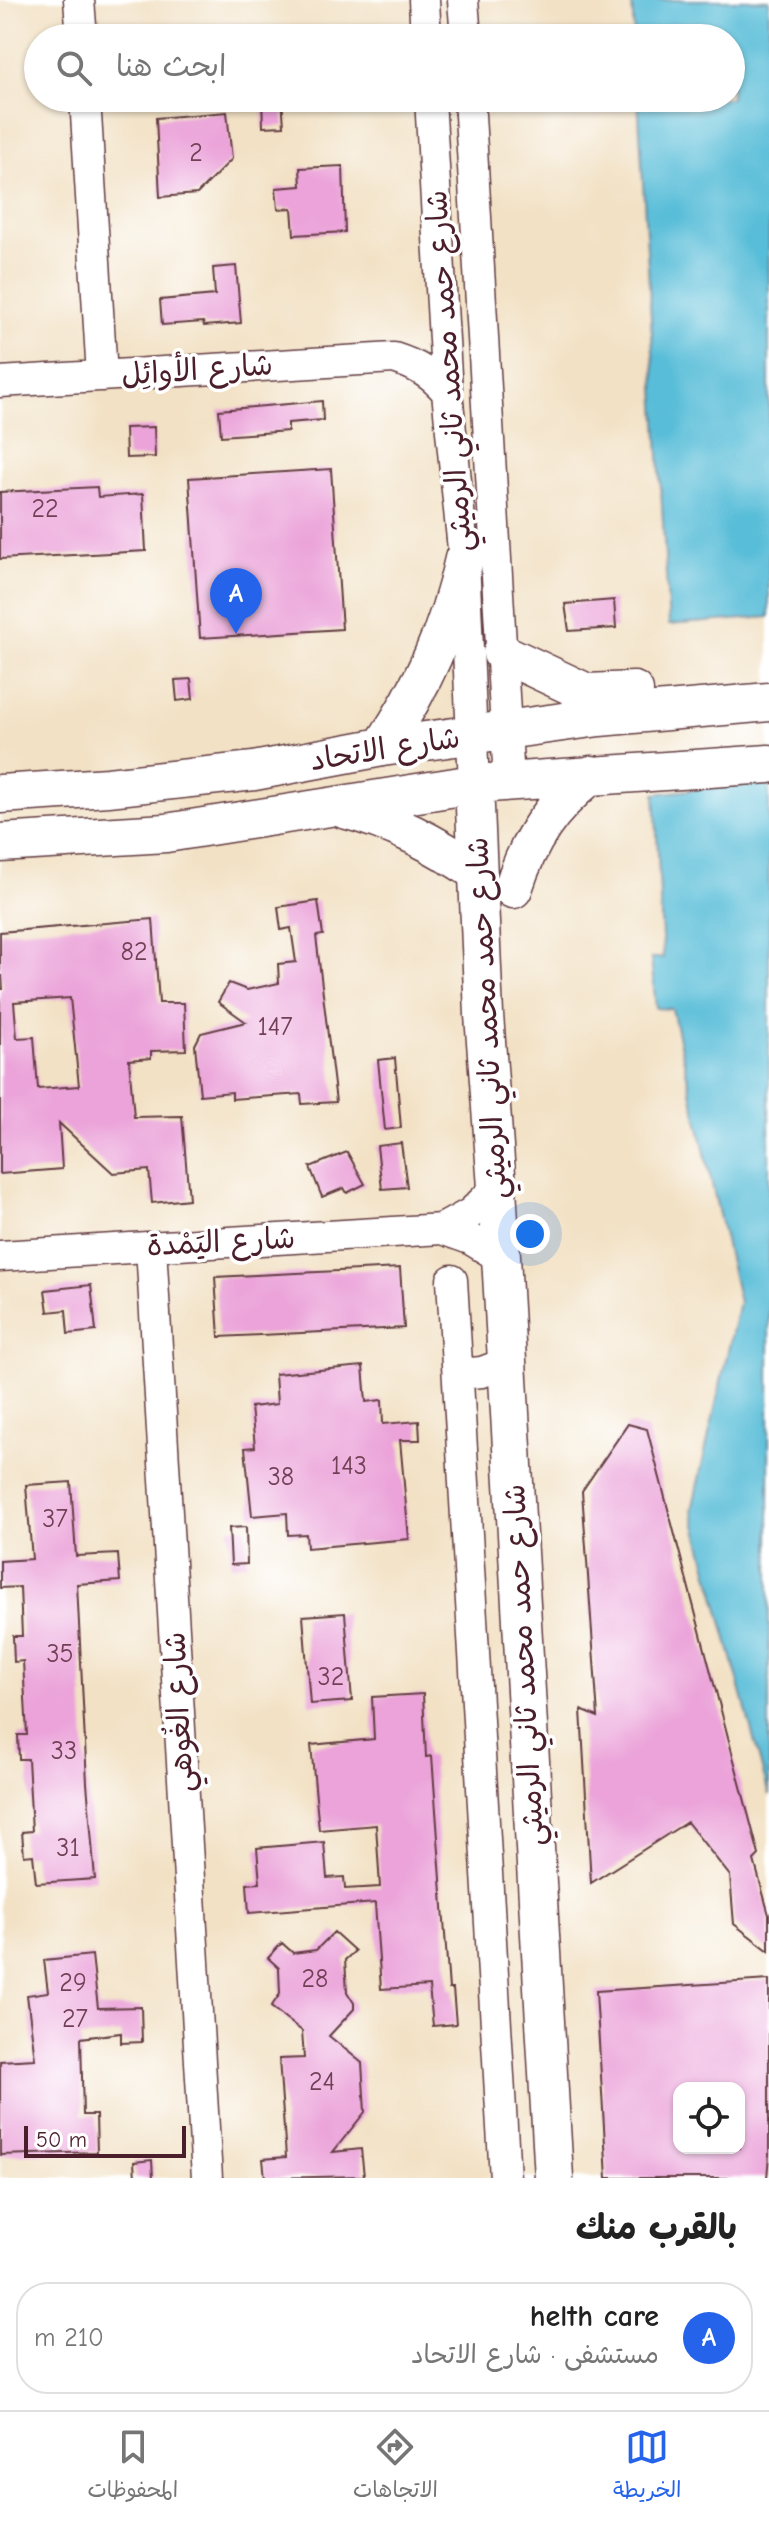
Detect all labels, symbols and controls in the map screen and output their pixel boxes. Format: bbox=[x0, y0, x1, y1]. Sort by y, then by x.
search box bbox=[24, 24, 745, 112]
icon: search bbox=[52, 46, 96, 90]
text: ابحث هنا bbox=[116, 49, 226, 84]
house number: 2 bbox=[189, 138, 203, 168]
street label: شارع حمد محمد ثاني الرميثي bbox=[419, 188, 487, 553]
street label: شارع الأوائِل bbox=[120, 344, 274, 396]
house number: 22 bbox=[31, 494, 59, 524]
pin: A bbox=[210, 568, 262, 634]
street label: شارع الاتحاد bbox=[308, 720, 463, 781]
street label: شارع حمد محمد ثاني الرميثي bbox=[460, 836, 522, 1200]
house number: 82 bbox=[121, 937, 148, 967]
house number: 147 bbox=[257, 1012, 293, 1042]
your location bbox=[510, 1214, 550, 1254]
street label: شارع اليَمْدة bbox=[146, 1221, 296, 1266]
house number: 143 bbox=[331, 1451, 367, 1481]
house number: 38 bbox=[268, 1462, 294, 1492]
street label: شارع حمد محمد ثاني الرميثي bbox=[497, 1483, 559, 1847]
house number: 37 bbox=[42, 1504, 68, 1534]
street label: شارع الغُوهي bbox=[156, 1630, 209, 1793]
house number: 35 bbox=[46, 1639, 74, 1669]
house number: 32 bbox=[318, 1662, 344, 1692]
house number: 33 bbox=[51, 1736, 77, 1766]
house number: 31 bbox=[56, 1833, 80, 1863]
house number: 28 bbox=[302, 1964, 329, 1994]
house number: 29 bbox=[59, 1968, 87, 1998]
house number: 27 bbox=[62, 2004, 88, 2034]
house number: 24 bbox=[309, 2067, 335, 2097]
map controls bbox=[673, 2082, 745, 2154]
button: locate bbox=[673, 2082, 745, 2154]
scale bar bbox=[24, 2122, 186, 2158]
text: 50 m bbox=[36, 2127, 87, 2153]
text: بالقرب منك bbox=[576, 2208, 737, 2248]
text: helth care bbox=[530, 2299, 659, 2334]
text: 210 m bbox=[34, 2323, 104, 2353]
text: A bbox=[702, 2323, 716, 2353]
text: مستشفى · شارع الاتحاد bbox=[411, 2340, 659, 2370]
tab: المحفوظات bbox=[87, 2425, 178, 2509]
tab: الاتجاهات bbox=[353, 2425, 438, 2509]
tab: الخريطة bbox=[613, 2425, 682, 2509]

